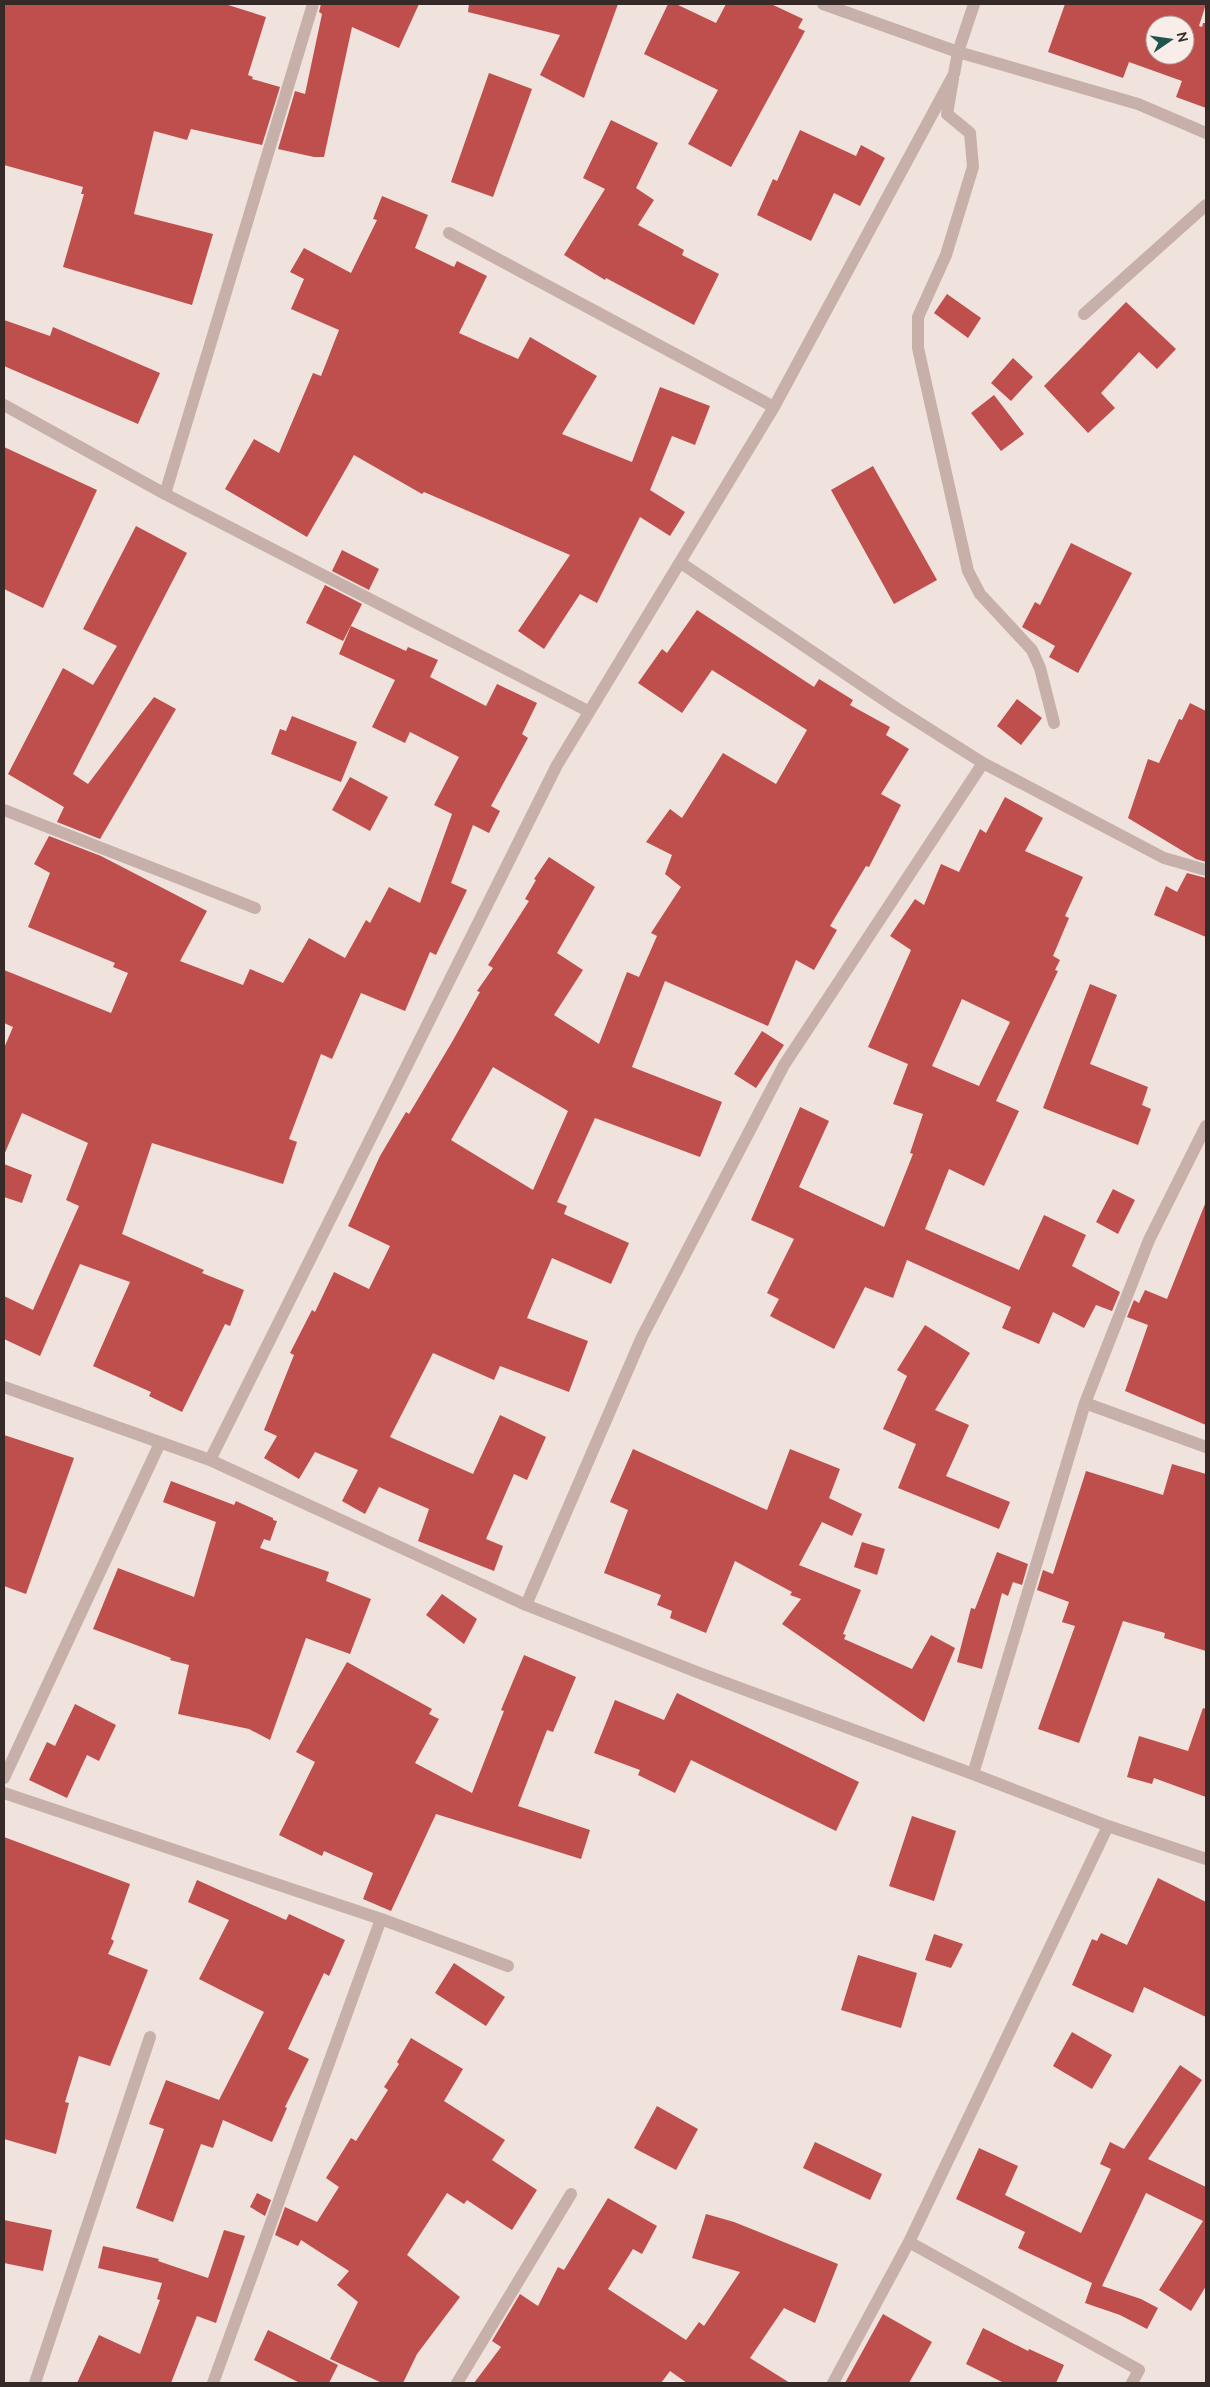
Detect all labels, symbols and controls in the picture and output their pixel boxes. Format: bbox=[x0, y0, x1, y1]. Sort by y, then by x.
north arrow bbox=[1145, 15, 1195, 65]
text: N bbox=[1174, 30, 1192, 44]

